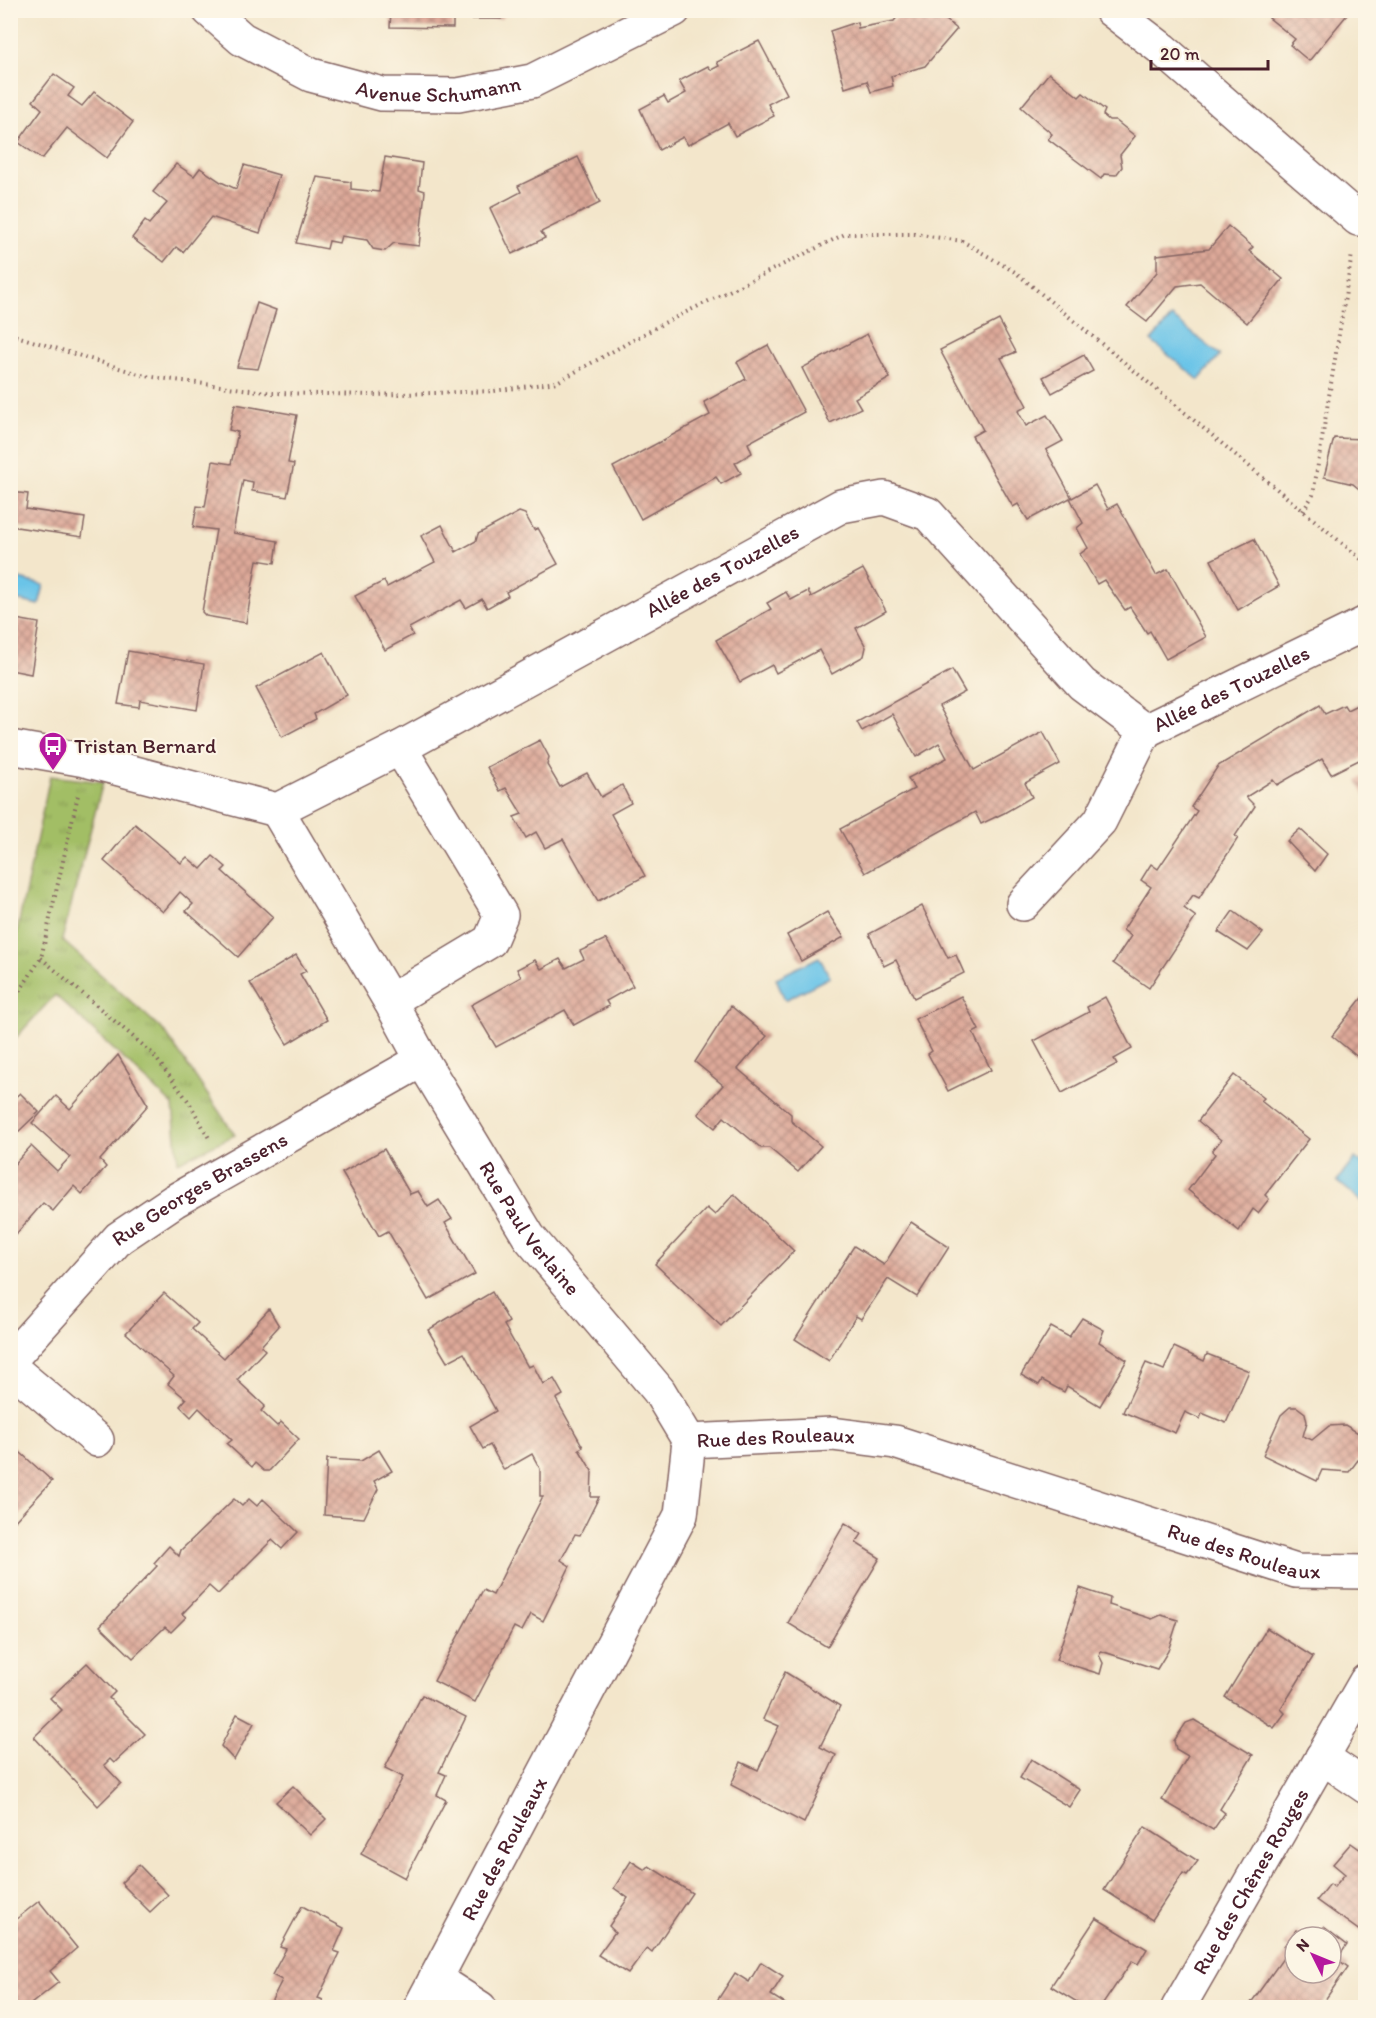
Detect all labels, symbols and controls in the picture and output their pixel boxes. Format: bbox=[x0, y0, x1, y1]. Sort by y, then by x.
scale bar bbox=[1151, 33, 1268, 71]
text: 20 m bbox=[1160, 43, 1200, 65]
street label: Avenue Schumann bbox=[353, 70, 523, 107]
street label: Allée des Touzelles bbox=[641, 519, 803, 623]
street label: Allée des Touzelles bbox=[1149, 640, 1313, 737]
bus stop icon: Tristan Bernard bbox=[37, 730, 69, 772]
place label: Tristan Bernard bbox=[74, 733, 216, 758]
street label: Rue Georges Brassens bbox=[107, 1126, 292, 1251]
street label: Rue Paul Verlaine bbox=[474, 1157, 586, 1300]
street label: Rue des Rouleaux bbox=[696, 1421, 857, 1453]
street label: Rue des Rouleaux bbox=[1165, 1518, 1321, 1583]
street label: Rue des Rouleaux bbox=[456, 1772, 552, 1925]
street label: Rue des Chênes Rouges bbox=[1187, 1784, 1314, 1979]
north arrow bbox=[1283, 1925, 1343, 1985]
text: N bbox=[1292, 1935, 1313, 1956]

